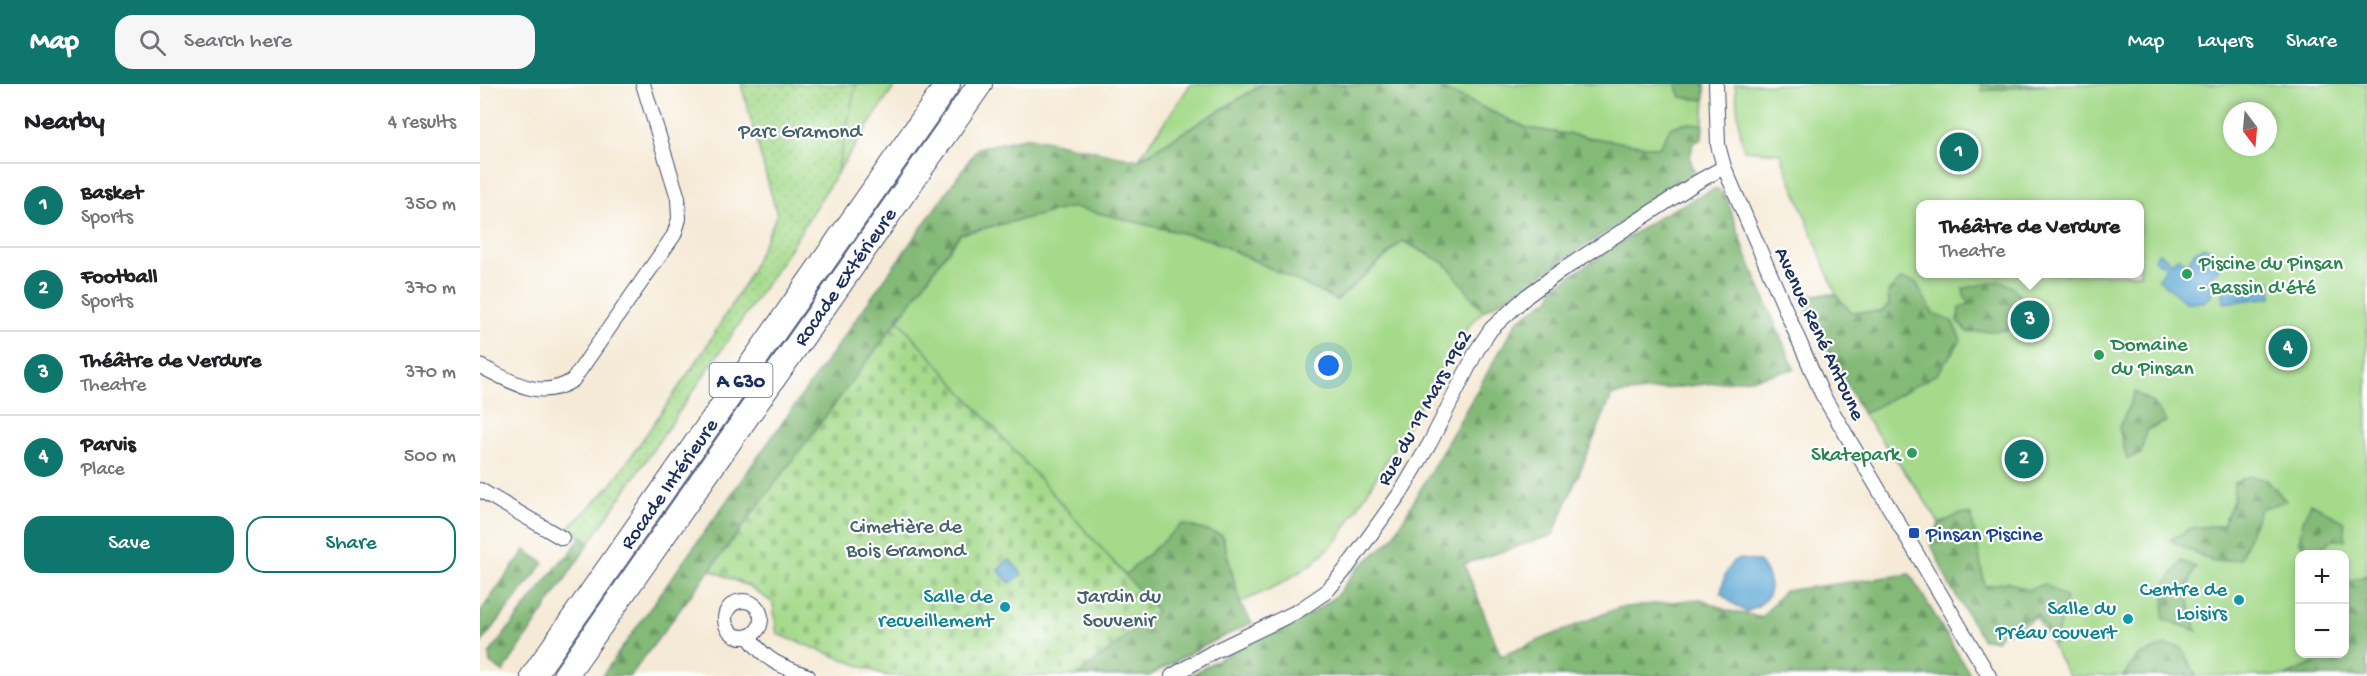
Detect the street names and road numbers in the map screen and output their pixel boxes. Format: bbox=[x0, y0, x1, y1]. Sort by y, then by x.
street label: Rocade Extérieure bbox=[790, 203, 905, 352]
street label: Avenue René Antoune bbox=[1767, 244, 1869, 426]
street label: Rue du 19 Mars 1962 bbox=[1373, 327, 1479, 491]
road number: A 630 bbox=[710, 363, 772, 397]
street label: Rocade Intérieure bbox=[616, 414, 726, 555]

